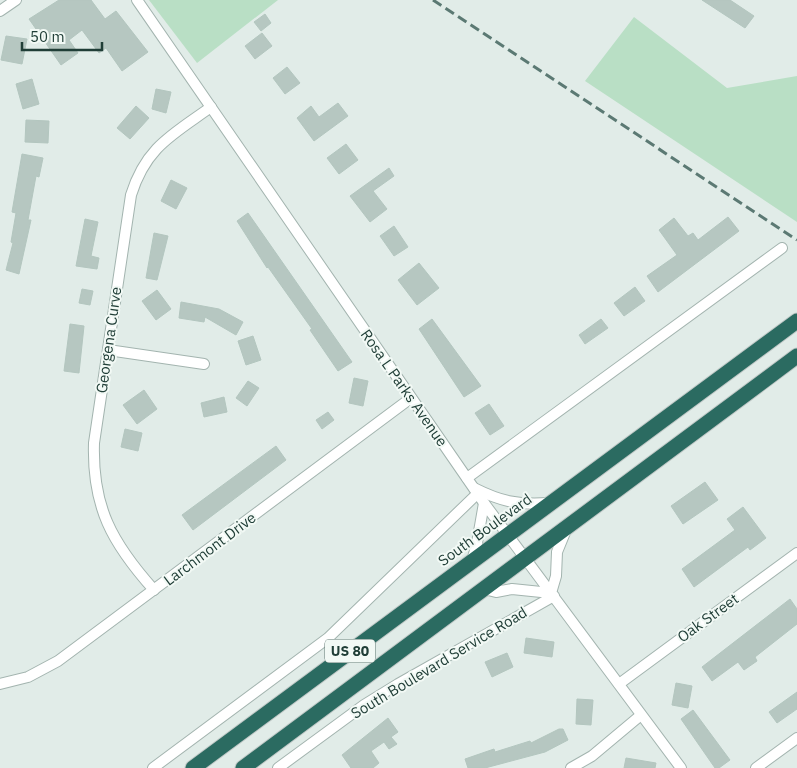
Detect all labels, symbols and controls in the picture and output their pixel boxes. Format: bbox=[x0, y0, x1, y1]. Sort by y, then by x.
scale bar bbox=[22, 20, 102, 52]
text: 50 m bbox=[30, 27, 65, 46]
street label: Georgena Curve bbox=[92, 285, 125, 394]
street label: Rosa L Parks Avenue bbox=[357, 325, 452, 450]
street label: South Boulevard bbox=[434, 489, 535, 570]
street label: Larchmont Drive bbox=[160, 508, 260, 589]
street label: Oak Street bbox=[673, 589, 742, 646]
street label: South Boulevard Service Road bbox=[347, 602, 530, 723]
road number: US 80 bbox=[325, 640, 375, 662]

